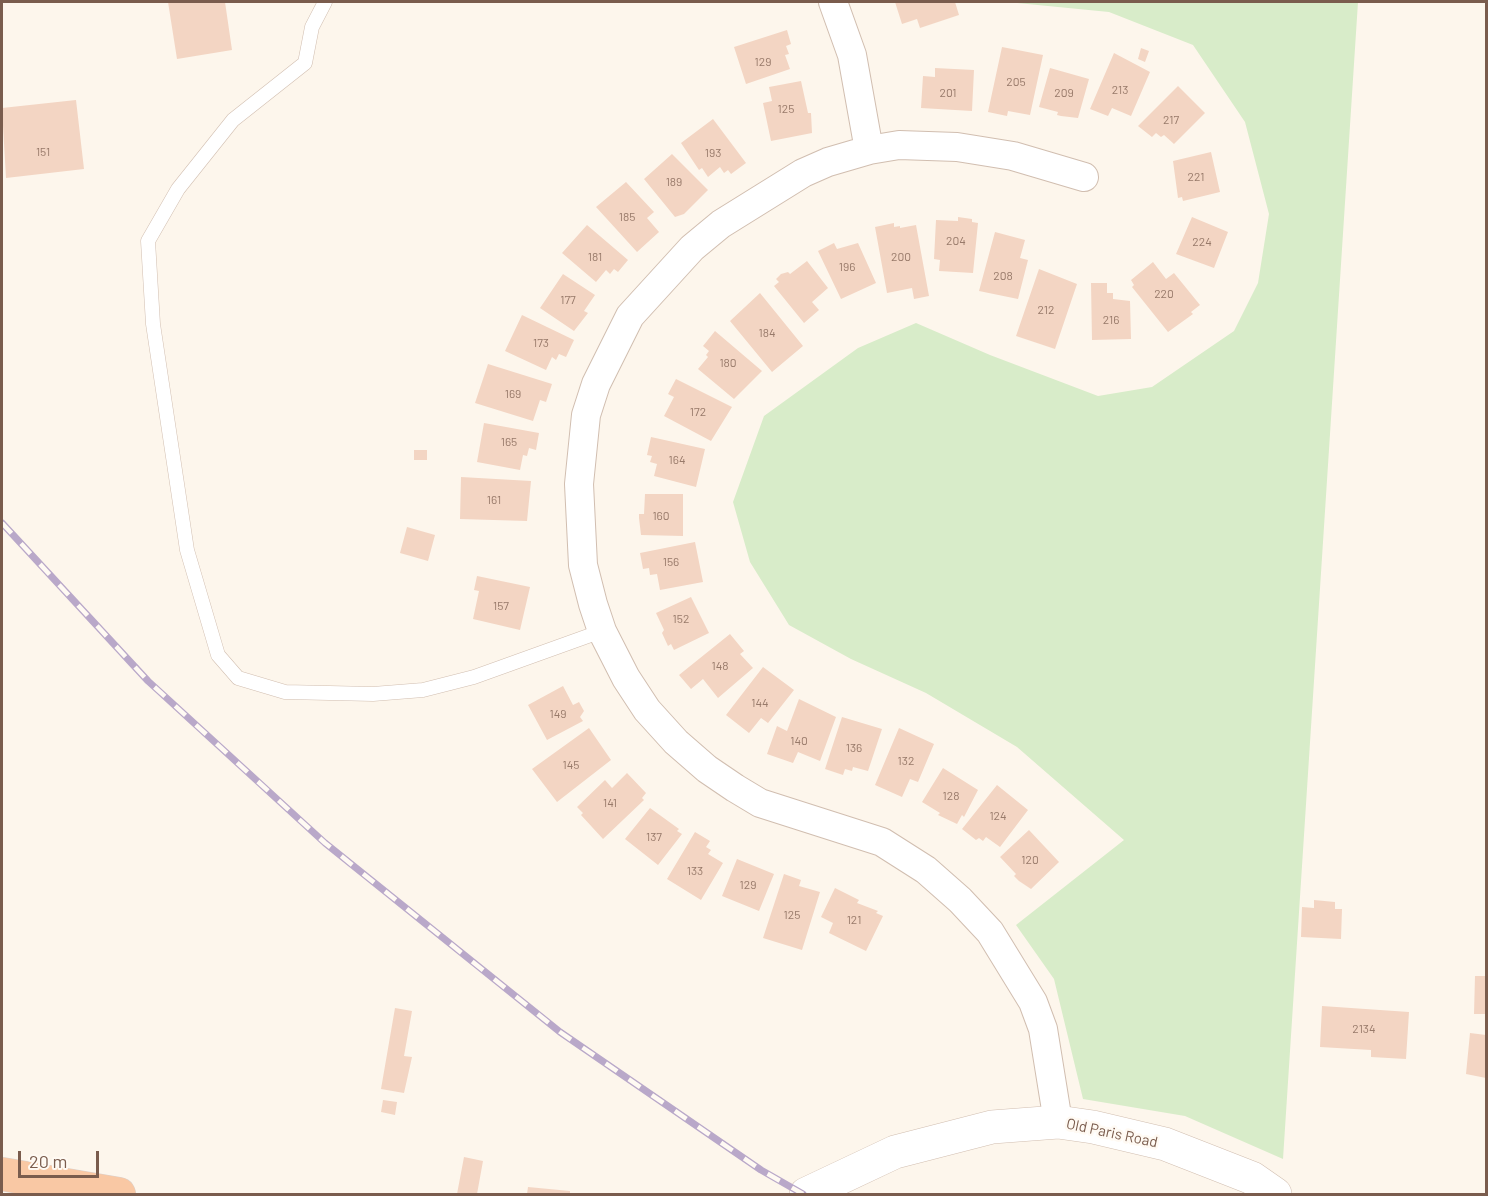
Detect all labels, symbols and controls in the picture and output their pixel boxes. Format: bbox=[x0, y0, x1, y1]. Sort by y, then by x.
house number: 129 bbox=[755, 55, 771, 69]
house number: 205 bbox=[1006, 75, 1026, 89]
house number: 213 bbox=[1112, 83, 1128, 97]
house number: 201 bbox=[939, 86, 957, 100]
house number: 209 bbox=[1054, 86, 1074, 100]
house number: 125 bbox=[778, 102, 794, 116]
house number: 217 bbox=[1163, 113, 1179, 127]
house number: 151 bbox=[36, 145, 50, 159]
house number: 193 bbox=[705, 146, 721, 160]
house number: 221 bbox=[1188, 170, 1204, 184]
house number: 189 bbox=[666, 175, 682, 189]
house number: 185 bbox=[619, 210, 635, 224]
house number: 204 bbox=[946, 234, 966, 248]
house number: 224 bbox=[1192, 235, 1212, 249]
house number: 181 bbox=[588, 250, 602, 264]
house number: 200 bbox=[891, 250, 911, 264]
house number: 196 bbox=[839, 260, 855, 274]
house number: 208 bbox=[993, 269, 1013, 283]
house number: 220 bbox=[1154, 287, 1174, 301]
house number: 177 bbox=[560, 293, 576, 307]
house number: 212 bbox=[1038, 303, 1054, 317]
house number: 216 bbox=[1103, 313, 1119, 327]
house number: 184 bbox=[758, 326, 776, 340]
house number: 173 bbox=[533, 336, 549, 350]
house number: 180 bbox=[719, 356, 737, 370]
house number: 169 bbox=[505, 387, 521, 401]
house number: 172 bbox=[690, 405, 706, 419]
house number: 165 bbox=[501, 435, 517, 449]
house number: 164 bbox=[669, 453, 685, 467]
house number: 161 bbox=[487, 493, 501, 507]
house number: 160 bbox=[652, 509, 670, 523]
house number: 156 bbox=[663, 555, 679, 569]
house number: 157 bbox=[493, 599, 509, 613]
house number: 152 bbox=[673, 612, 689, 626]
house number: 148 bbox=[711, 659, 729, 673]
house number: 144 bbox=[751, 696, 769, 710]
house number: 149 bbox=[549, 707, 567, 721]
house number: 140 bbox=[790, 734, 808, 748]
house number: 136 bbox=[846, 741, 862, 755]
house number: 132 bbox=[898, 754, 914, 768]
house number: 145 bbox=[563, 758, 579, 772]
house number: 128 bbox=[943, 789, 959, 803]
house number: 141 bbox=[603, 796, 617, 810]
house number: 124 bbox=[989, 809, 1007, 823]
house number: 137 bbox=[646, 830, 662, 844]
house number: 120 bbox=[1021, 853, 1039, 867]
house number: 133 bbox=[687, 864, 703, 878]
house number: 129 bbox=[740, 878, 756, 892]
house number: 125 bbox=[784, 908, 800, 922]
house number: 121 bbox=[847, 913, 861, 927]
house number: 2134 bbox=[1352, 1022, 1376, 1036]
street label: Old Paris Road bbox=[1065, 1115, 1159, 1151]
scale bar bbox=[21, 1139, 102, 1177]
text: 20 m bbox=[29, 1150, 67, 1172]

